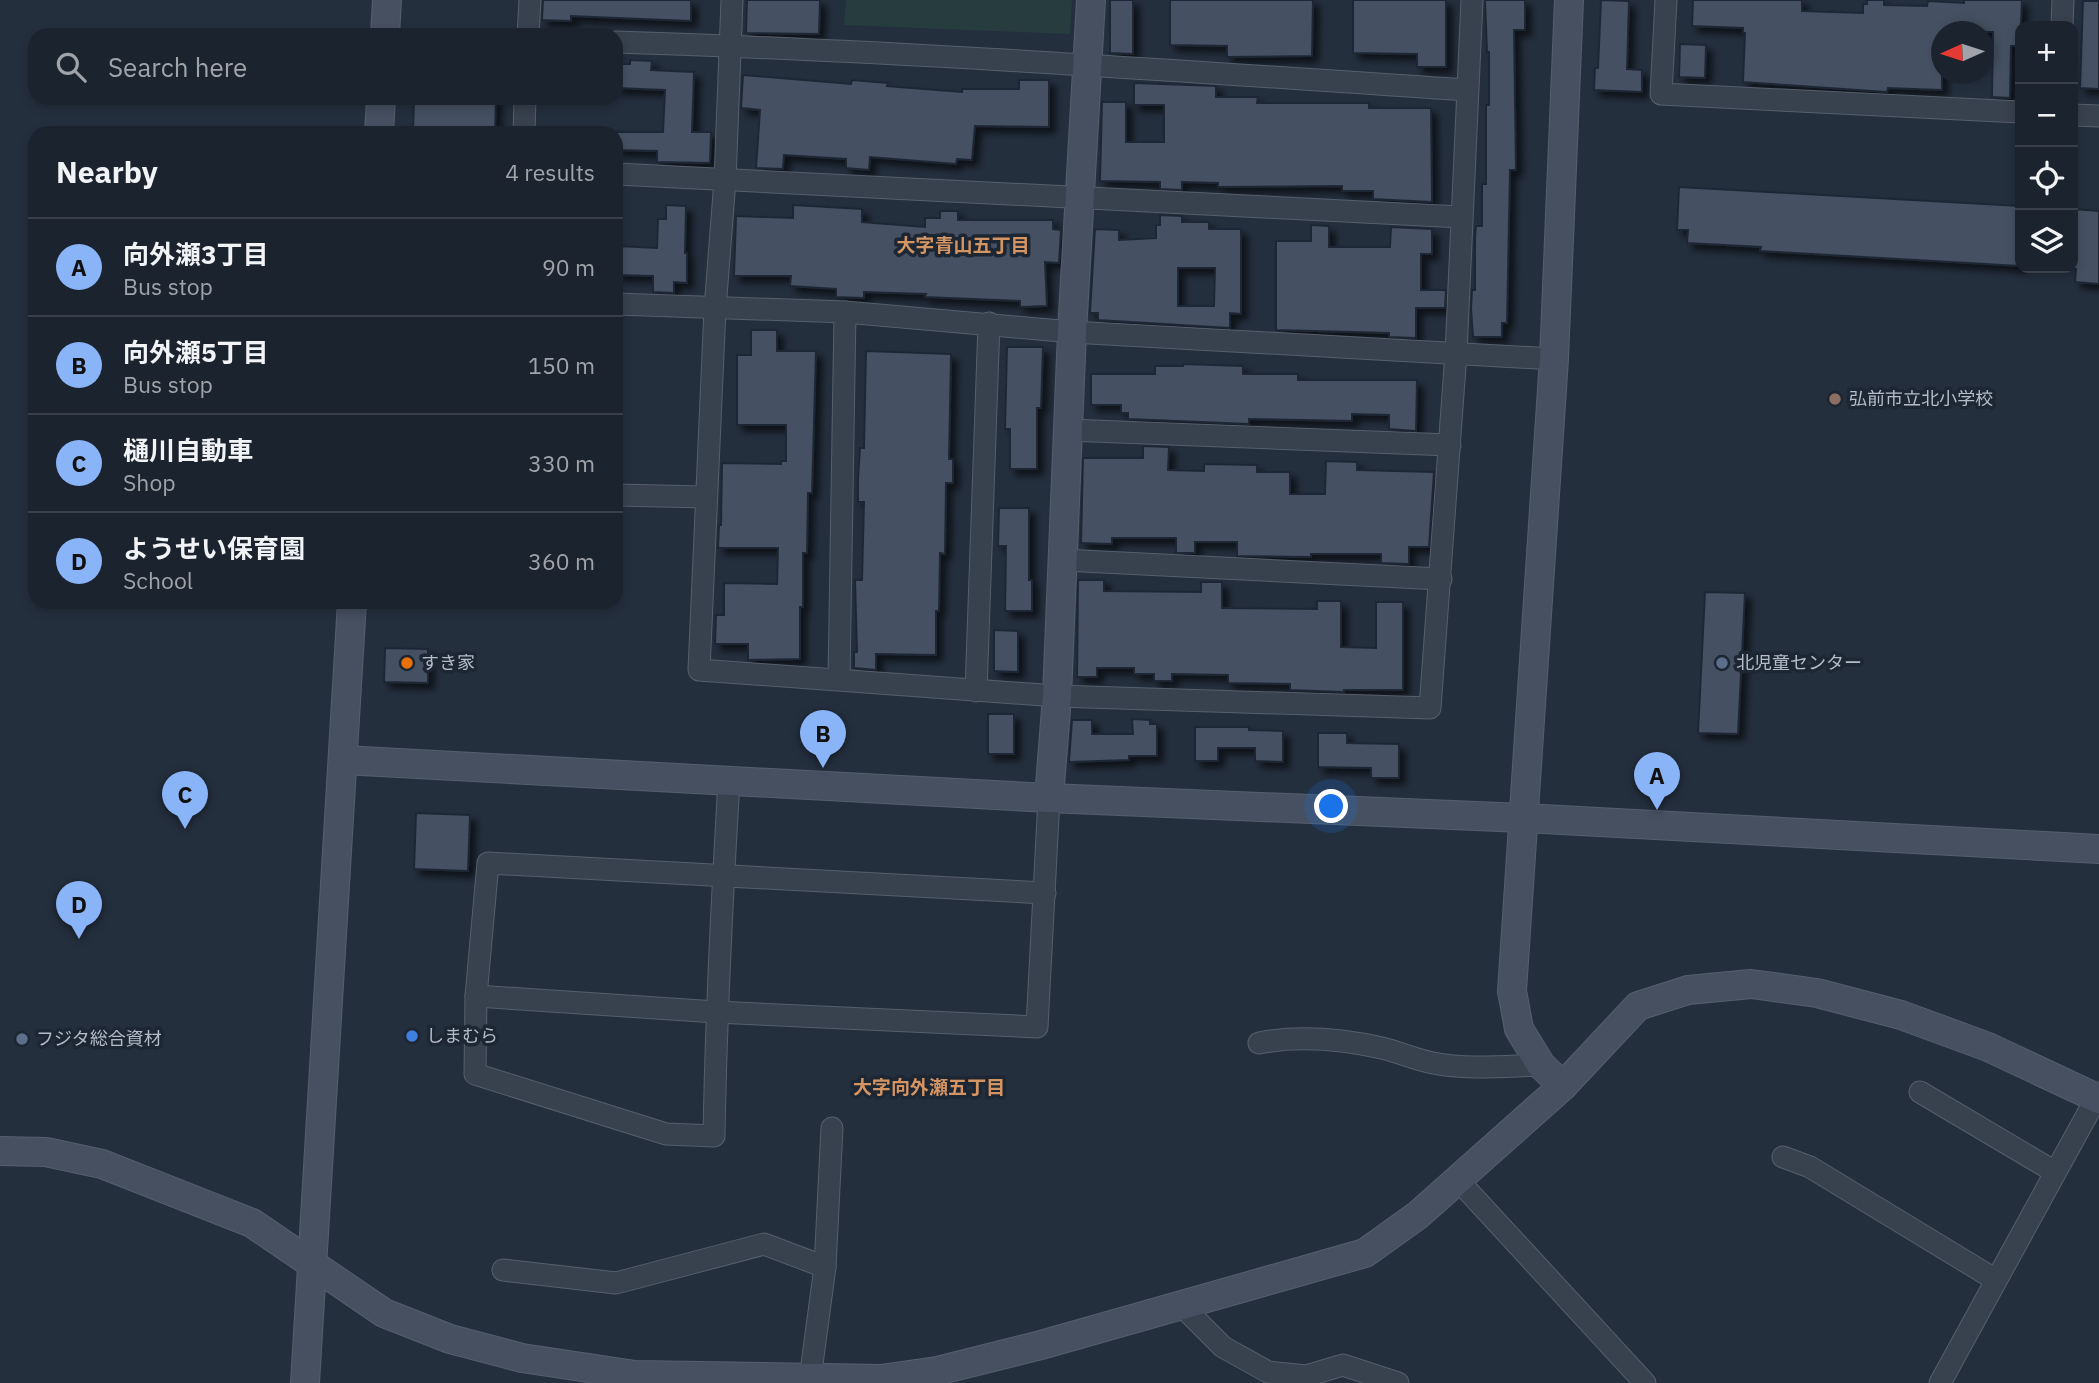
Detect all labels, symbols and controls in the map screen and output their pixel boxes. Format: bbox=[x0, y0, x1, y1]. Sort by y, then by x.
north arrow bbox=[1931, 21, 1994, 84]
map controls bbox=[2015, 21, 2078, 273]
button: + bbox=[2015, 21, 2078, 84]
search box bbox=[28, 28, 623, 105]
icon: search bbox=[52, 48, 90, 86]
text: Search here bbox=[108, 50, 247, 84]
button: − bbox=[2015, 84, 2078, 147]
button: locate bbox=[2015, 147, 2078, 210]
text: Nearby bbox=[56, 152, 158, 191]
text: 4 results bbox=[505, 157, 595, 187]
button: layers bbox=[2015, 210, 2078, 273]
district label: 大字青山五丁目 bbox=[896, 233, 1030, 257]
text: 向外瀬3丁目 bbox=[123, 237, 269, 271]
text: A bbox=[71, 252, 87, 282]
text: 90 m bbox=[542, 252, 595, 282]
text: Bus stop bbox=[123, 271, 213, 301]
text: 向外瀬5丁目 bbox=[123, 335, 269, 369]
text: B bbox=[71, 350, 87, 380]
text: 150 m bbox=[528, 350, 595, 380]
text: Bus stop bbox=[123, 369, 213, 399]
place label: 弘前市立北小学校 bbox=[1849, 387, 1993, 410]
marker: 弘前市立北小学校 bbox=[1827, 391, 1843, 407]
text: 樋川自動車 bbox=[123, 433, 253, 467]
text: C bbox=[72, 448, 86, 478]
text: 330 m bbox=[528, 448, 595, 478]
text: Shop bbox=[123, 467, 176, 497]
text: ようせい保育園 bbox=[123, 531, 305, 565]
text: D bbox=[71, 546, 87, 576]
text: 360 m bbox=[528, 546, 595, 576]
text: School bbox=[123, 565, 193, 595]
place label: すき家 bbox=[421, 651, 475, 674]
place label: 北児童センター bbox=[1736, 651, 1862, 674]
marker: すき家 bbox=[399, 655, 415, 671]
marker: 北児童センター bbox=[1714, 655, 1730, 671]
pin: B bbox=[800, 710, 846, 768]
pin: A bbox=[1634, 752, 1680, 810]
pin: C bbox=[162, 771, 208, 829]
your location bbox=[1314, 789, 1348, 823]
pin: D bbox=[56, 881, 102, 939]
place label: しまむら bbox=[426, 1024, 498, 1047]
place label: フジタ総合資材 bbox=[36, 1027, 162, 1050]
marker: しまむら bbox=[404, 1028, 420, 1044]
marker: フジタ総合資材 bbox=[14, 1031, 30, 1047]
district label: 大字向外瀬五丁目 bbox=[853, 1075, 1005, 1099]

